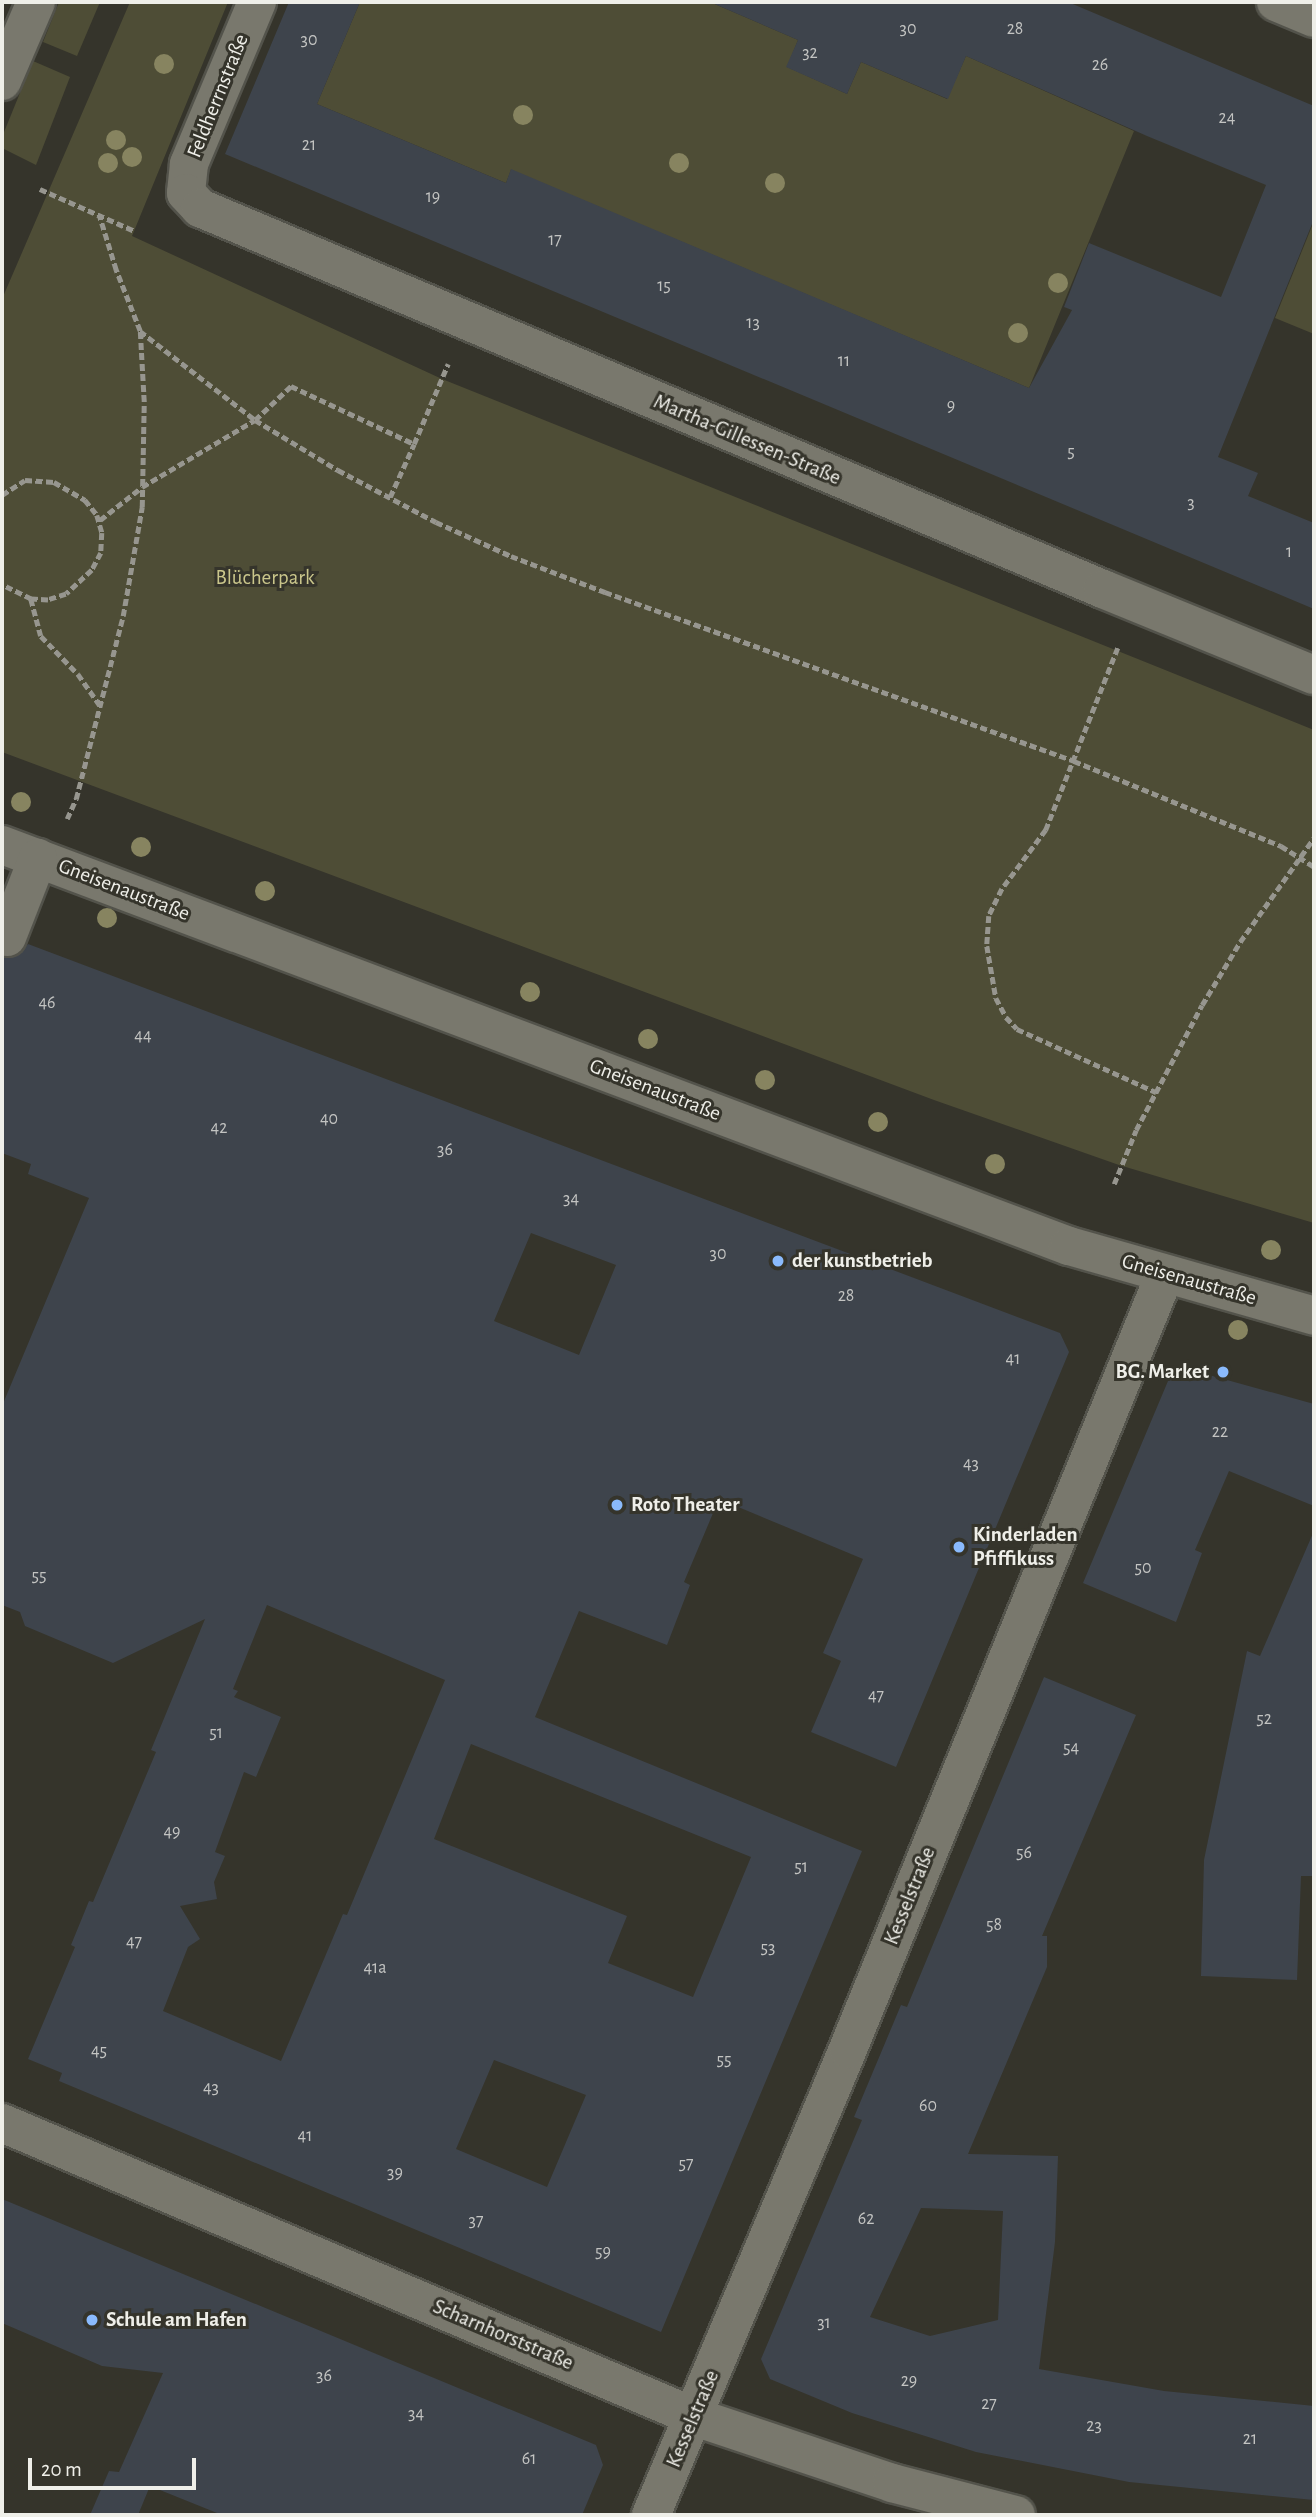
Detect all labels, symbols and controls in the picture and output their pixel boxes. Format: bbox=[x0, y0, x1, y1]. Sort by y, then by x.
house number: 30 bbox=[900, 18, 916, 40]
house number: 28 bbox=[1007, 18, 1023, 40]
house number: 30 bbox=[301, 29, 317, 51]
street label: Feldherrnstraße bbox=[182, 30, 254, 162]
house number: 32 bbox=[802, 42, 818, 64]
house number: 26 bbox=[1092, 54, 1108, 76]
house number: 24 bbox=[1219, 107, 1235, 129]
house number: 21 bbox=[302, 134, 316, 156]
house number: 19 bbox=[426, 186, 440, 208]
house number: 17 bbox=[548, 229, 562, 251]
house number: 15 bbox=[657, 275, 671, 297]
house number: 13 bbox=[746, 312, 760, 334]
house number: 11 bbox=[838, 350, 850, 372]
street label: Martha-Gillessen-Straße bbox=[650, 389, 844, 491]
house number: 9 bbox=[947, 395, 955, 417]
house number: 5 bbox=[1067, 441, 1075, 463]
house number: 3 bbox=[1187, 492, 1195, 514]
house number: 1 bbox=[1286, 541, 1292, 563]
park label: Blücherpark bbox=[215, 565, 315, 591]
street label: Gneisenaustraße bbox=[55, 853, 193, 927]
house number: 46 bbox=[38, 992, 56, 1014]
house number: 44 bbox=[134, 1025, 152, 1047]
street label: Gneisenaustraße bbox=[586, 1053, 724, 1127]
house number: 40 bbox=[320, 1108, 338, 1130]
house number: 42 bbox=[211, 1117, 227, 1139]
house number: 36 bbox=[437, 1139, 453, 1161]
house number: 34 bbox=[563, 1188, 579, 1210]
house number: 30 bbox=[710, 1243, 726, 1265]
place label: der kunstbetrieb bbox=[792, 1248, 933, 1274]
street label: Gneisenaustraße bbox=[1119, 1249, 1259, 1311]
marker: der kunstbetrieb bbox=[770, 1253, 786, 1269]
house number: 28 bbox=[838, 1285, 854, 1307]
house number: 41 bbox=[1006, 1348, 1020, 1370]
place label: BG. Market bbox=[1116, 1359, 1209, 1385]
marker: BG. Market bbox=[1215, 1364, 1231, 1380]
house number: 22 bbox=[1212, 1421, 1228, 1443]
house number: 43 bbox=[963, 1453, 979, 1475]
place label: Roto Theater bbox=[631, 1492, 740, 1518]
marker: Roto Theater bbox=[609, 1497, 625, 1513]
place label: Kinderladen Pfiffikuss bbox=[973, 1522, 1078, 1572]
marker: Kinderladen Pfiffikuss bbox=[951, 1539, 967, 1555]
house number: 50 bbox=[1134, 1557, 1152, 1579]
house number: 55 bbox=[31, 1565, 47, 1587]
house number: 47 bbox=[868, 1685, 884, 1707]
house number: 52 bbox=[1256, 1708, 1272, 1730]
house number: 51 bbox=[209, 1722, 223, 1744]
house number: 54 bbox=[1063, 1737, 1079, 1759]
house number: 49 bbox=[163, 1821, 181, 1843]
house number: 56 bbox=[1016, 1842, 1032, 1864]
street label: Kesselstraße bbox=[879, 1843, 941, 1949]
house number: 51 bbox=[794, 1856, 808, 1878]
house number: 58 bbox=[986, 1914, 1002, 1936]
house number: 47 bbox=[126, 1931, 142, 1953]
house number: 53 bbox=[761, 1937, 775, 1959]
house number: 41a bbox=[363, 1957, 387, 1979]
house number: 45 bbox=[91, 2040, 107, 2062]
house number: 55 bbox=[716, 2049, 732, 2071]
house number: 43 bbox=[203, 2077, 219, 2099]
house number: 60 bbox=[919, 2095, 937, 2117]
house number: 41 bbox=[298, 2125, 312, 2147]
house number: 57 bbox=[678, 2153, 694, 2175]
house number: 39 bbox=[387, 2162, 403, 2184]
house number: 62 bbox=[858, 2208, 874, 2230]
house number: 37 bbox=[469, 2210, 483, 2232]
house number: 59 bbox=[595, 2241, 611, 2263]
street label: Scharnhorststraße bbox=[429, 2294, 577, 2376]
place label: Schule am Hafen bbox=[106, 2307, 247, 2333]
marker: Schule am Hafen bbox=[84, 2312, 100, 2328]
house number: 31 bbox=[817, 2312, 831, 2334]
house number: 36 bbox=[316, 2365, 332, 2387]
street label: Kesselstraße bbox=[661, 2367, 725, 2471]
house number: 29 bbox=[901, 2370, 917, 2392]
house number: 27 bbox=[981, 2393, 997, 2415]
house number: 34 bbox=[408, 2403, 424, 2425]
house number: 23 bbox=[1086, 2415, 1102, 2437]
house number: 21 bbox=[1243, 2428, 1257, 2450]
scale bar bbox=[32, 2444, 200, 2488]
house number: 61 bbox=[522, 2448, 536, 2470]
text: 20 m bbox=[41, 2459, 82, 2480]

